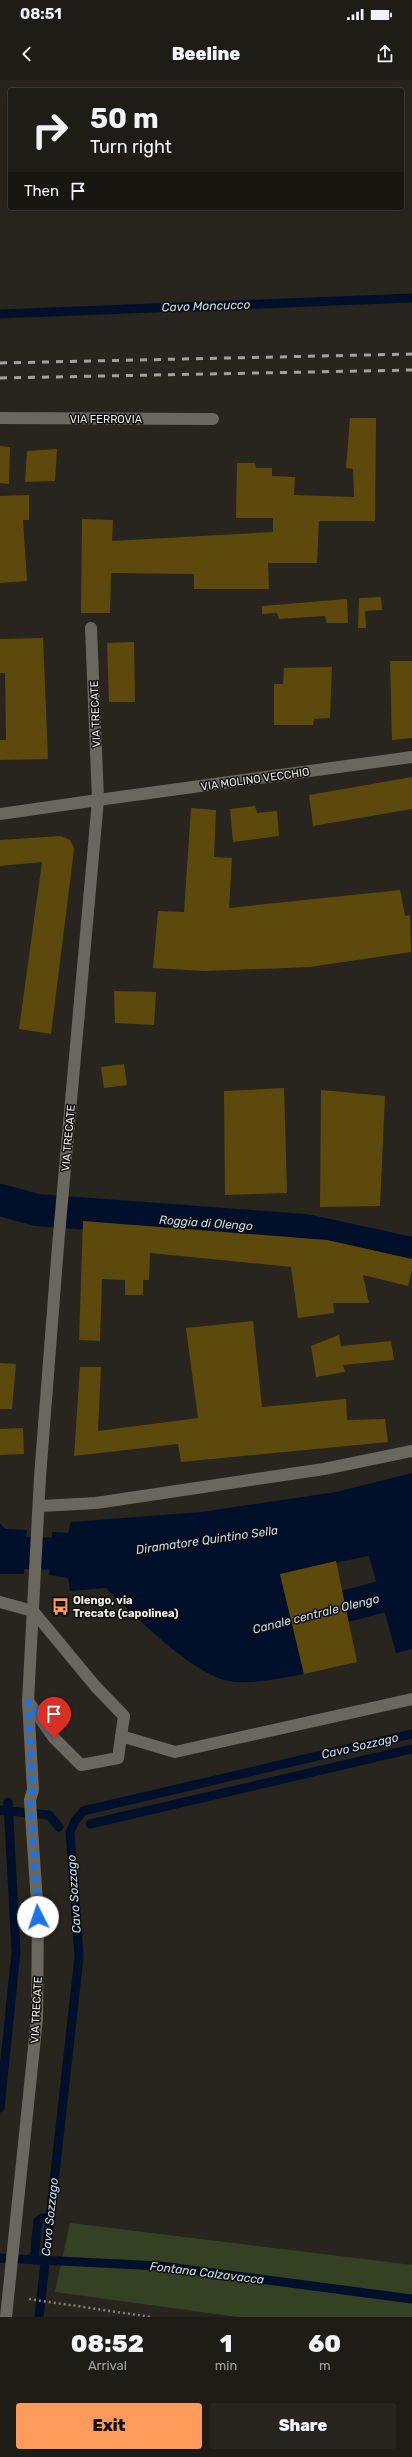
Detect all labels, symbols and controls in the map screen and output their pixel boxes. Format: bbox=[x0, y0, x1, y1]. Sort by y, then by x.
text: 08:51 bbox=[20, 5, 62, 23]
icon: back bbox=[16, 43, 38, 65]
text: Beeline bbox=[172, 43, 240, 65]
icon: share bbox=[374, 43, 396, 65]
text: 50 m bbox=[90, 102, 159, 135]
icon: right bbox=[24, 104, 76, 156]
text: Turn right bbox=[90, 136, 172, 158]
icon: arrive bbox=[67, 180, 89, 202]
text: Then bbox=[24, 182, 59, 200]
water label: Cavo Moncucco bbox=[161, 297, 251, 315]
street label: VIA FERROVIA bbox=[70, 413, 143, 426]
street label: VIA TRECATE bbox=[88, 680, 103, 748]
street label: VIA MOLINO VECCHIO bbox=[200, 765, 310, 794]
street label: VIA TRECATE bbox=[59, 1104, 78, 1172]
water label: Roggia di Olengo bbox=[159, 1213, 253, 1233]
water label: Diramatore Quintino Sella bbox=[135, 1523, 279, 1557]
water label: Canale centrale Olengo bbox=[251, 1591, 381, 1637]
place label: Olengo, via Trecate (capolinea) bbox=[73, 1594, 179, 1620]
bus stop icon: Olengo, via Trecate (capolinea) bbox=[50, 1596, 70, 1616]
pin bbox=[37, 1697, 71, 1738]
icon: arrive bbox=[43, 1703, 65, 1725]
water label: Cavo Sozzago bbox=[320, 1730, 400, 1762]
water label: Cavo Sozzago bbox=[64, 1854, 84, 1934]
position arrow bbox=[17, 1896, 59, 1938]
street label: VIA TRECATE bbox=[28, 1976, 45, 2044]
water label: Cavo Sozzago bbox=[39, 2177, 61, 2257]
water label: Fontana Calzavacca bbox=[149, 2259, 265, 2287]
text: 08:52 bbox=[71, 2330, 144, 2358]
text: 1 bbox=[220, 2330, 232, 2358]
text: 60 bbox=[308, 2330, 341, 2358]
text: Arrival bbox=[88, 2358, 127, 2373]
text: min bbox=[215, 2358, 237, 2373]
text: m bbox=[319, 2358, 330, 2373]
button: Exit bbox=[16, 2403, 202, 2449]
button: Share bbox=[210, 2403, 396, 2449]

